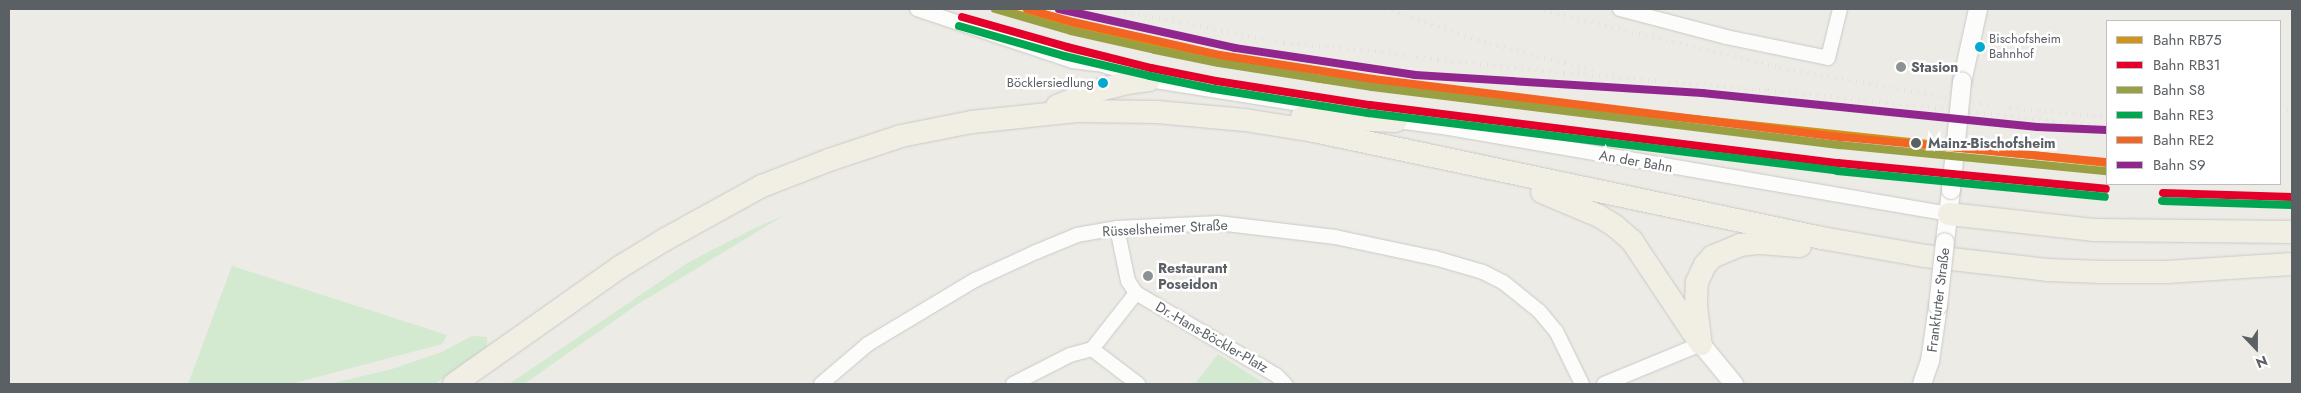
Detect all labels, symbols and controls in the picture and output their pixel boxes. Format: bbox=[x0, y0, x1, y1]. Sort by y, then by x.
legend bbox=[2106, 20, 2281, 185]
text: Bahn RB75 bbox=[2153, 29, 2222, 51]
place label: Bischofsheim Bahnhof bbox=[1989, 32, 2061, 63]
marker: Bischofsheim Bahnhof bbox=[1975, 42, 1985, 52]
text: Bahn RB31 bbox=[2153, 54, 2221, 76]
place label: Stasion bbox=[1911, 59, 1958, 75]
marker: Stasion bbox=[1895, 61, 1907, 73]
place label: Böcklersiedlung bbox=[1007, 75, 1094, 91]
marker: Böcklersiedlung bbox=[1098, 78, 1108, 88]
text: Bahn S8 bbox=[2153, 79, 2205, 101]
text: Bahn RE3 bbox=[2153, 104, 2214, 126]
text: Bahn RE2 bbox=[2153, 129, 2214, 151]
marker: Mainz-Bischofsheim bbox=[1907, 134, 1925, 152]
place label: Mainz-Bischofsheim bbox=[1928, 135, 2056, 151]
street label: An der Bahn bbox=[1598, 146, 1674, 176]
text: Bahn S9 bbox=[2153, 154, 2206, 176]
street label: Rüsselsheimer Straße bbox=[1102, 216, 1228, 240]
street label: Frankfurter Straße bbox=[1923, 247, 1953, 353]
place label: Restaurant Poseidon bbox=[1158, 260, 1227, 292]
marker: Restaurant Poseidon bbox=[1142, 270, 1154, 282]
street label: Dr.-Hans-Böckler-Platz bbox=[1153, 298, 1271, 376]
north arrow bbox=[2231, 323, 2281, 373]
text: N bbox=[2253, 351, 2271, 373]

